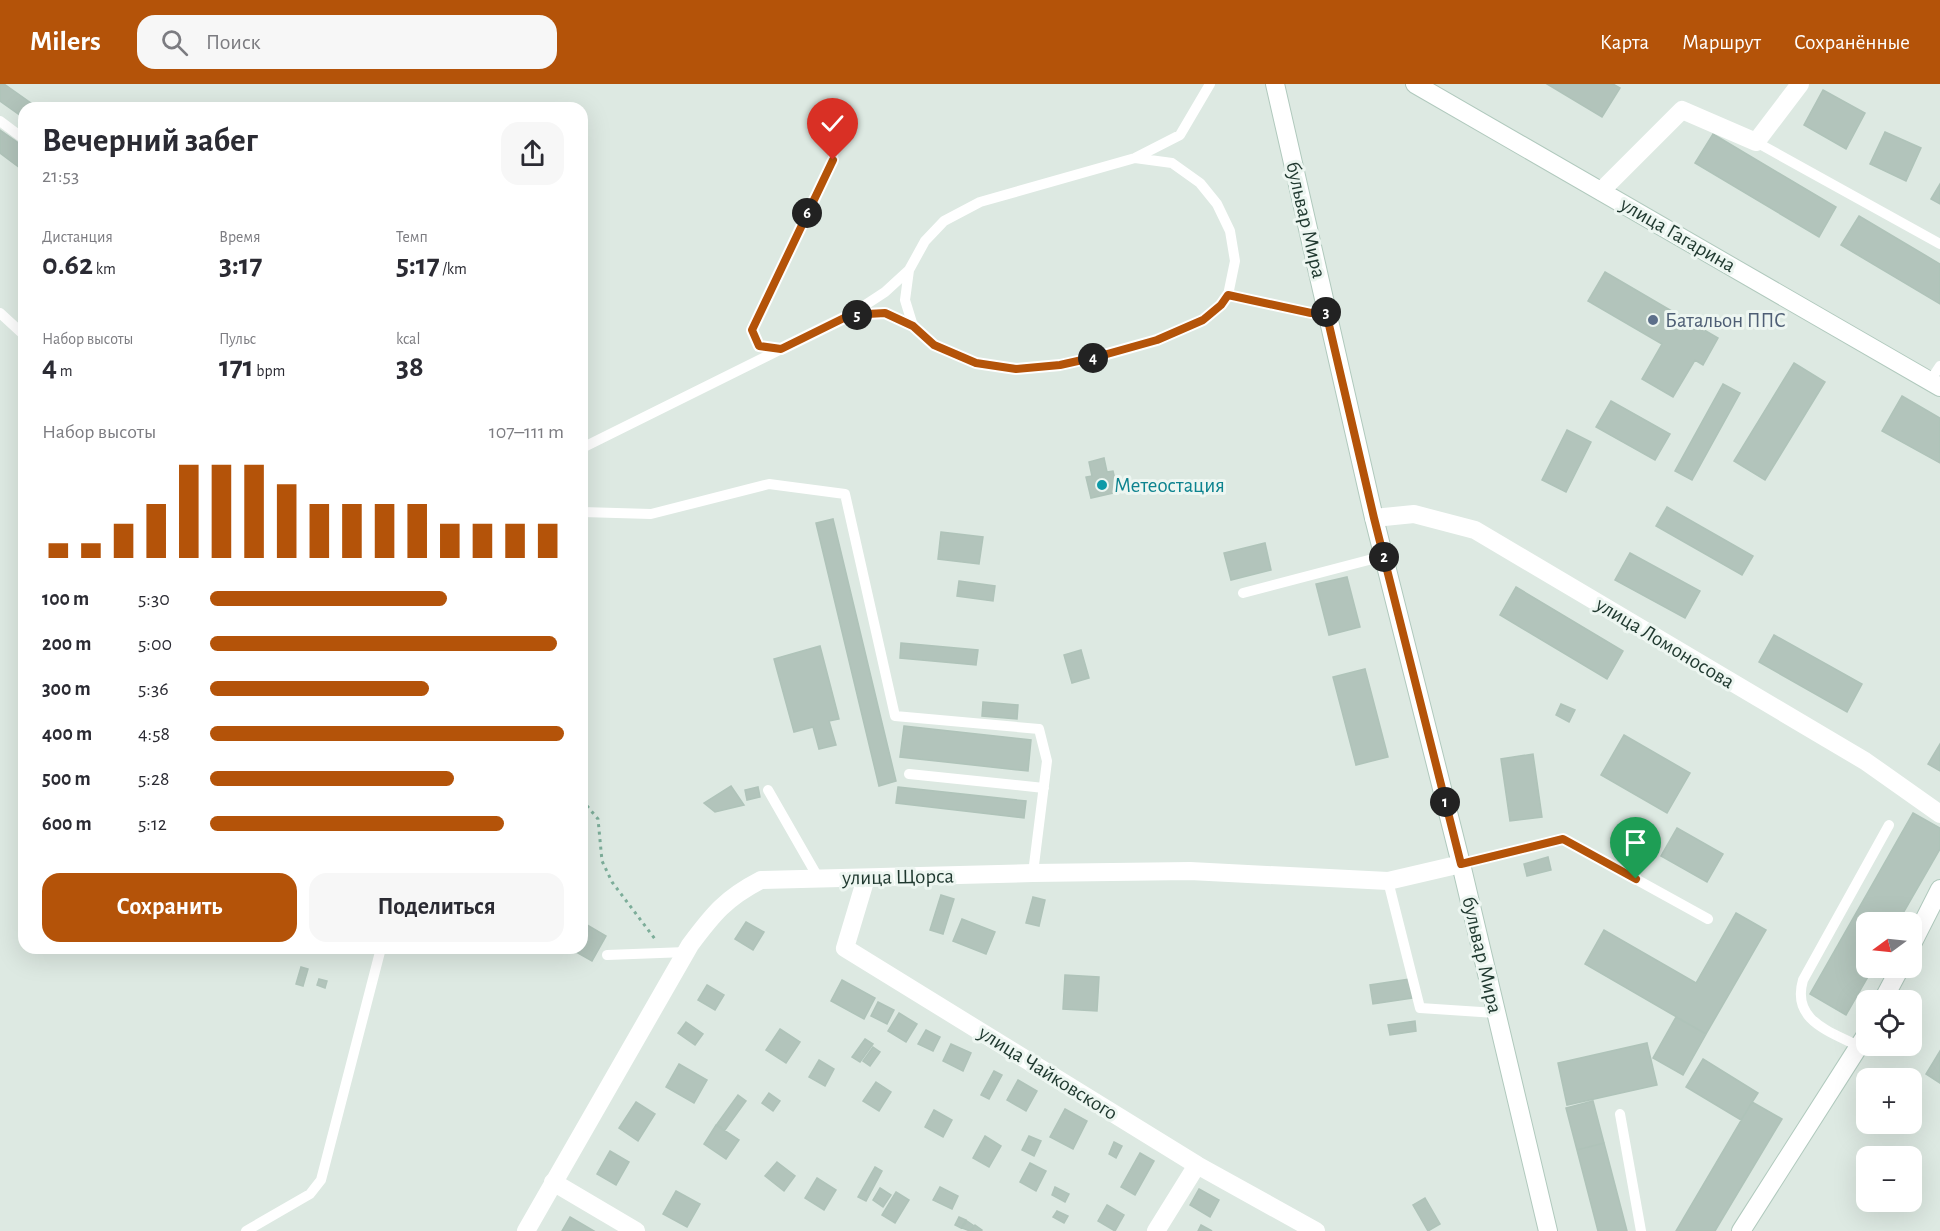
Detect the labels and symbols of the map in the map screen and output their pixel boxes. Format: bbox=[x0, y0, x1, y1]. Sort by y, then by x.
pin bbox=[807, 98, 858, 160]
street label: бульвар Мира bbox=[1282, 160, 1330, 281]
street label: улица Гагарина bbox=[1616, 193, 1740, 277]
pin: 6 bbox=[792, 198, 822, 228]
pin: 3 bbox=[1311, 297, 1341, 327]
pin: 5 bbox=[842, 300, 872, 330]
place label: Батальон ППС bbox=[1665, 310, 1786, 331]
marker: Батальон ППС bbox=[1646, 313, 1660, 327]
pin: 4 bbox=[1078, 343, 1108, 373]
place label: Метеостация bbox=[1114, 475, 1225, 496]
marker: Метеостация bbox=[1095, 478, 1109, 492]
pin: 2 bbox=[1369, 542, 1399, 572]
street label: улица Ломоносова bbox=[1591, 593, 1738, 693]
pin: 1 bbox=[1430, 787, 1460, 817]
pin bbox=[1610, 817, 1661, 879]
street label: улица Щорса bbox=[841, 866, 955, 888]
street label: бульвар Мира bbox=[1458, 895, 1506, 1016]
north arrow bbox=[1856, 912, 1922, 978]
street label: улица Чайковского bbox=[974, 1021, 1121, 1124]

